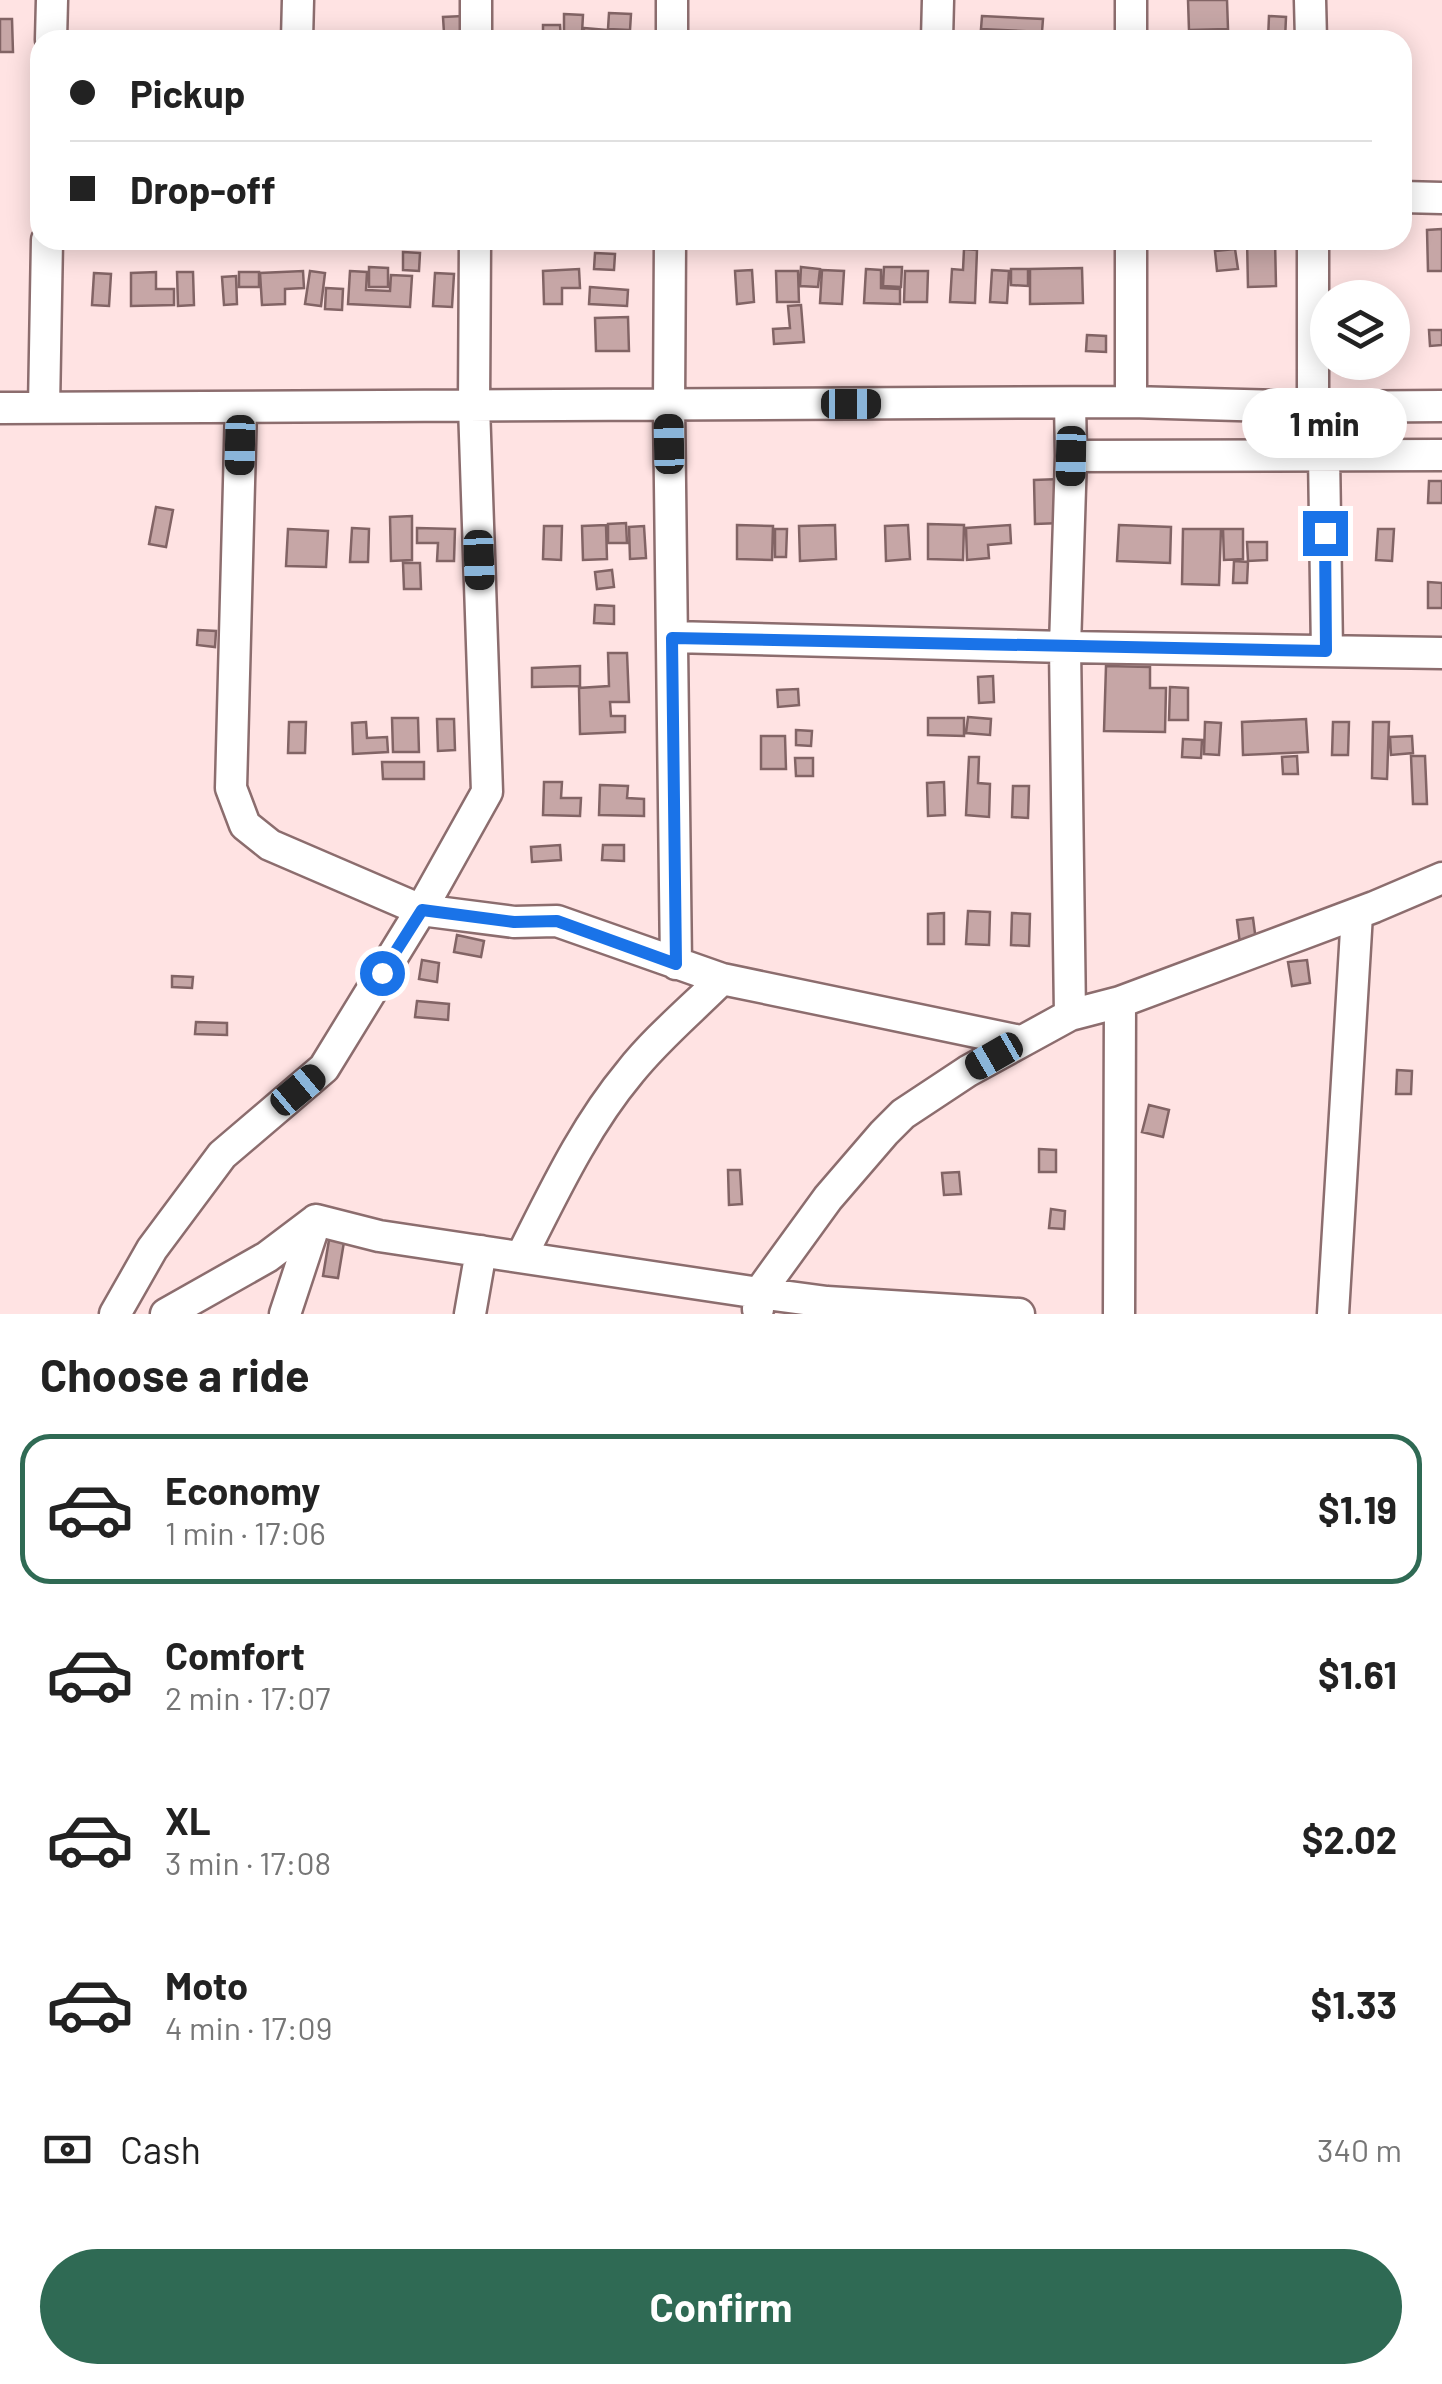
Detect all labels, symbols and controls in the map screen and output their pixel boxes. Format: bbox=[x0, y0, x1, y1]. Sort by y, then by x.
text: Pickup bbox=[130, 70, 245, 116]
text: Drop-off bbox=[130, 166, 276, 212]
map controls bbox=[1310, 280, 1410, 380]
button: layers bbox=[1310, 280, 1410, 380]
callout: 1 min bbox=[1242, 388, 1408, 458]
car bbox=[821, 389, 881, 419]
text: 1 min bbox=[1289, 404, 1360, 442]
car bbox=[653, 414, 685, 474]
car bbox=[224, 415, 256, 475]
car bbox=[1055, 426, 1087, 486]
route end bbox=[1303, 511, 1348, 556]
car bbox=[463, 529, 495, 591]
route start bbox=[360, 951, 405, 996]
car bbox=[961, 1028, 1027, 1084]
car bbox=[265, 1059, 331, 1121]
text: Choose a ride bbox=[40, 1347, 310, 1401]
icon: car bbox=[45, 1464, 135, 1554]
text: Economy bbox=[165, 1467, 320, 1513]
text: $1.19 bbox=[1318, 1486, 1397, 1532]
text: 1 min · 17:06 bbox=[165, 1513, 326, 1551]
icon: car bbox=[45, 1629, 135, 1719]
text: Comfort bbox=[165, 1632, 305, 1678]
text: $1.61 bbox=[1318, 1651, 1397, 1697]
text: 2 min · 17:07 bbox=[165, 1678, 330, 1716]
icon: car bbox=[45, 1794, 135, 1884]
text: XL bbox=[165, 1797, 211, 1843]
text: $2.02 bbox=[1302, 1816, 1397, 1862]
text: 3 min · 17:08 bbox=[165, 1843, 331, 1881]
icon: car bbox=[45, 1959, 135, 2049]
text: Moto bbox=[165, 1962, 248, 2008]
text: $1.33 bbox=[1311, 1981, 1397, 2027]
text: 4 min · 17:09 bbox=[165, 2008, 332, 2046]
icon: cash bbox=[40, 2122, 95, 2177]
text: Cash bbox=[120, 2126, 201, 2172]
text: 340 m bbox=[1317, 2130, 1402, 2168]
button: Confirm bbox=[40, 2249, 1402, 2364]

